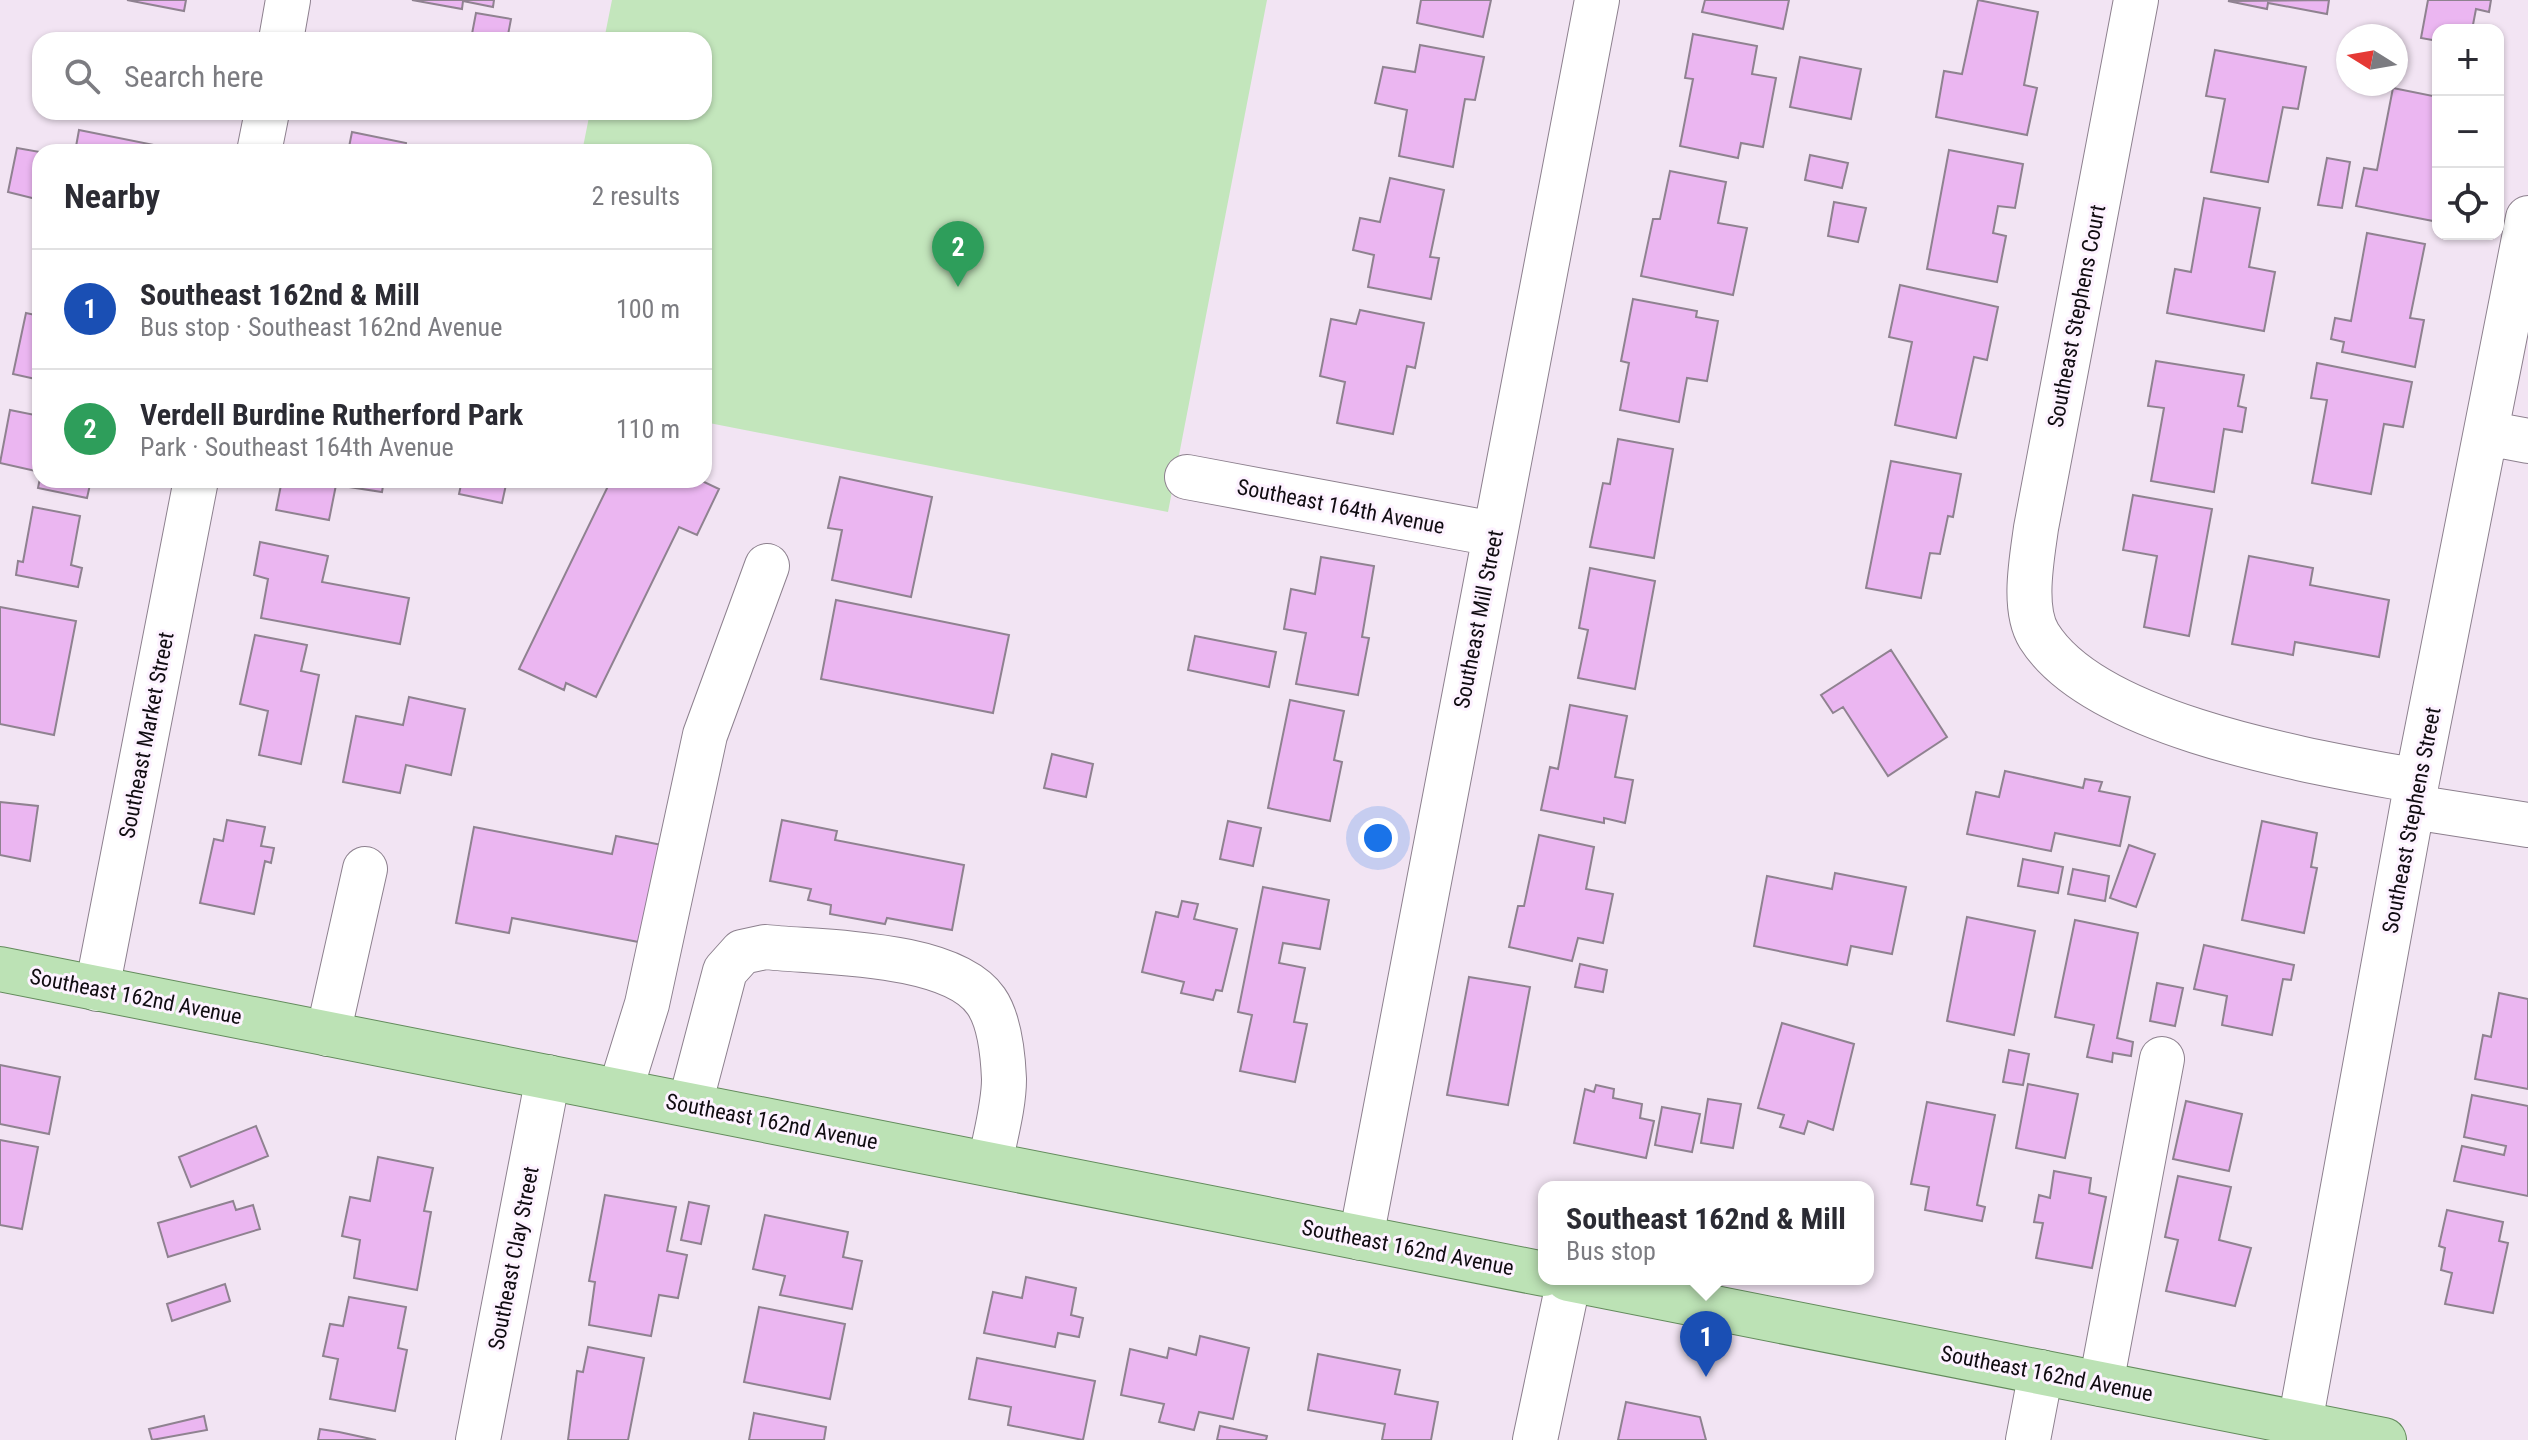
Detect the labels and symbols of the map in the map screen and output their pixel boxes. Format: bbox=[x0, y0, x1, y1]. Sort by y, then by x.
north arrow bbox=[2336, 24, 2408, 96]
street label: Southeast Stephens Court bbox=[2043, 203, 2110, 430]
pin: 2 bbox=[932, 221, 984, 287]
street label: Southeast 164th Avenue bbox=[1235, 474, 1447, 539]
street label: Southeast Mill Street bbox=[1449, 528, 1508, 710]
street label: Southeast Market Street bbox=[114, 630, 179, 840]
street label: Southeast Stephens Street bbox=[2377, 705, 2446, 935]
your location bbox=[1358, 818, 1398, 858]
street label: Southeast 162nd Avenue bbox=[28, 964, 244, 1029]
street label: Southeast 162nd Avenue bbox=[664, 1089, 880, 1154]
street label: Southeast Clay Street bbox=[483, 1164, 544, 1352]
street label: Southeast 162nd Avenue bbox=[1300, 1215, 1516, 1280]
pin: 1 bbox=[1680, 1311, 1732, 1377]
street label: Southeast 162nd Avenue bbox=[1939, 1341, 2155, 1406]

